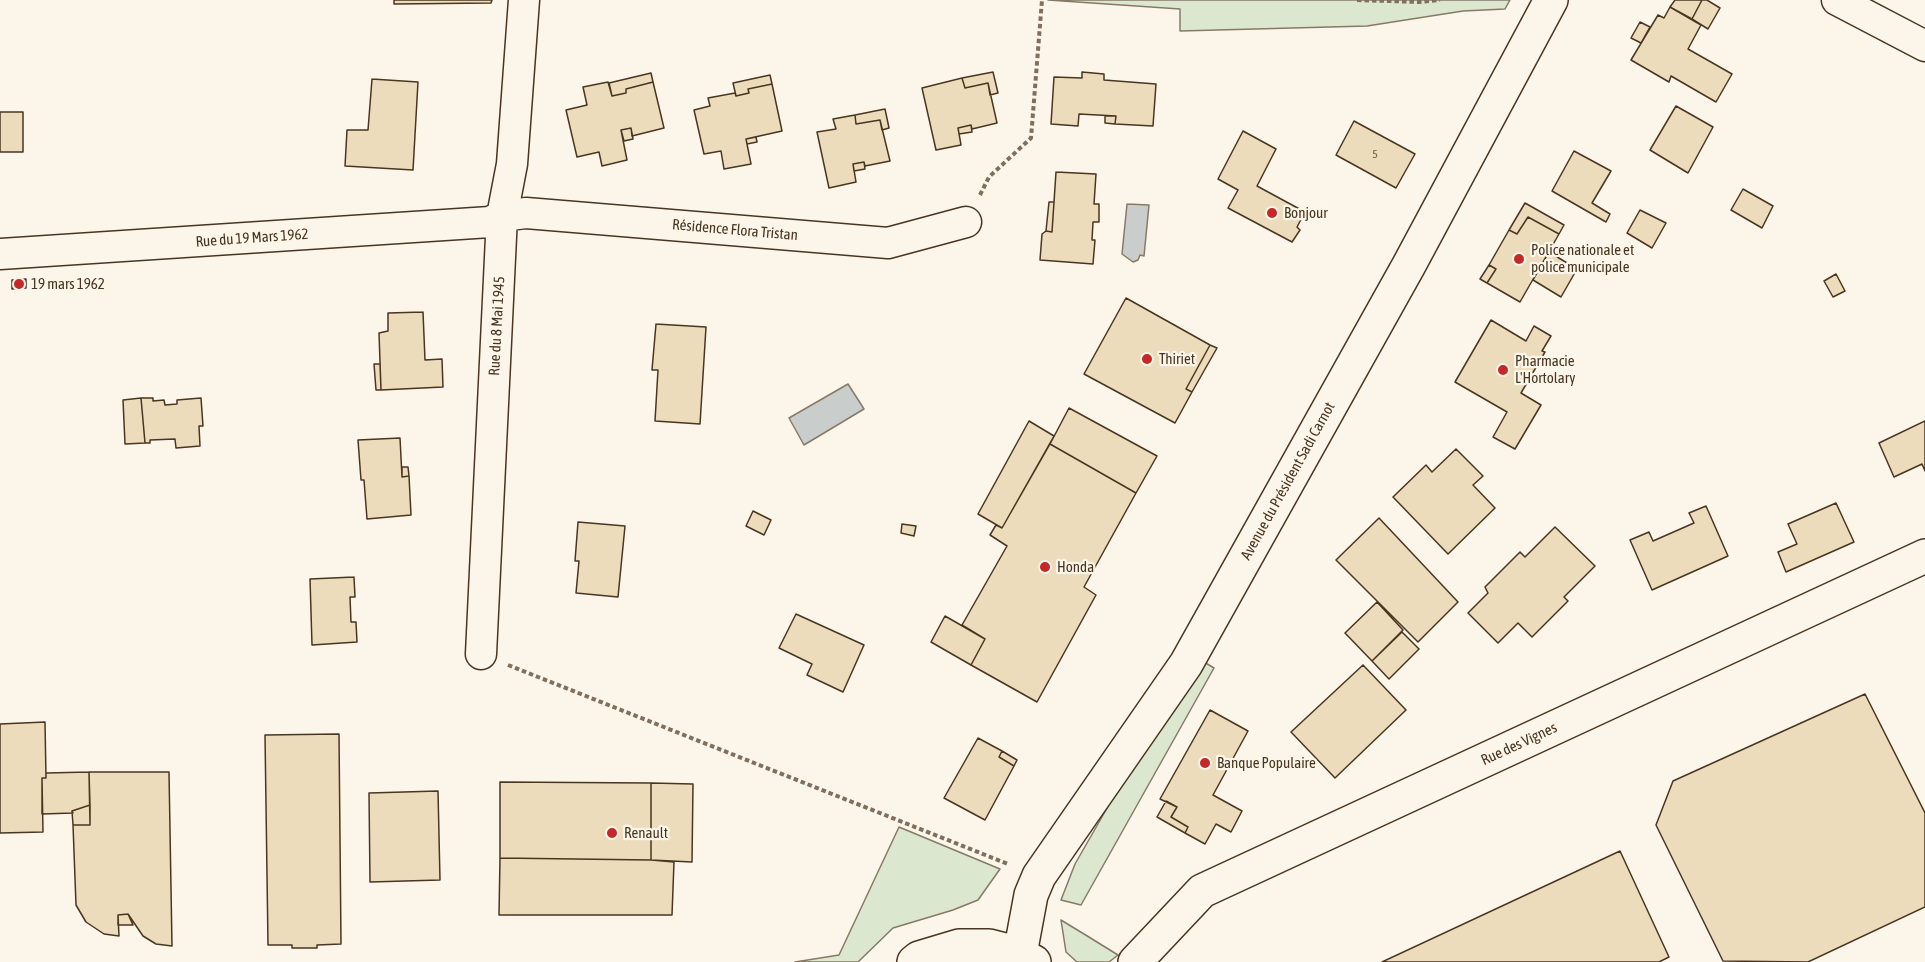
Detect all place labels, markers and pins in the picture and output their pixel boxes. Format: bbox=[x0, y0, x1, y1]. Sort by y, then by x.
place label: Bonjour bbox=[1284, 204, 1328, 222]
marker: Bonjour bbox=[1265, 206, 1279, 220]
place label: Police nationale et police municipale bbox=[1531, 241, 1634, 276]
marker: Police nationale et police municipale bbox=[1512, 252, 1526, 266]
place label: 19 mars 1962 bbox=[31, 275, 105, 293]
marker: 19 mars 1962 bbox=[12, 277, 26, 291]
place label: Thiriet bbox=[1159, 350, 1195, 368]
marker: Thiriet bbox=[1140, 352, 1154, 366]
place label: Pharmacie L'Hortolary bbox=[1515, 352, 1575, 387]
marker: Pharmacie L'Hortolary bbox=[1496, 363, 1510, 377]
place label: Honda bbox=[1057, 558, 1094, 576]
marker: Honda bbox=[1038, 560, 1052, 574]
place label: Banque Populaire bbox=[1217, 754, 1316, 772]
marker: Banque Populaire bbox=[1198, 756, 1212, 770]
place label: Renault bbox=[624, 824, 668, 842]
marker: Renault bbox=[605, 826, 619, 840]

